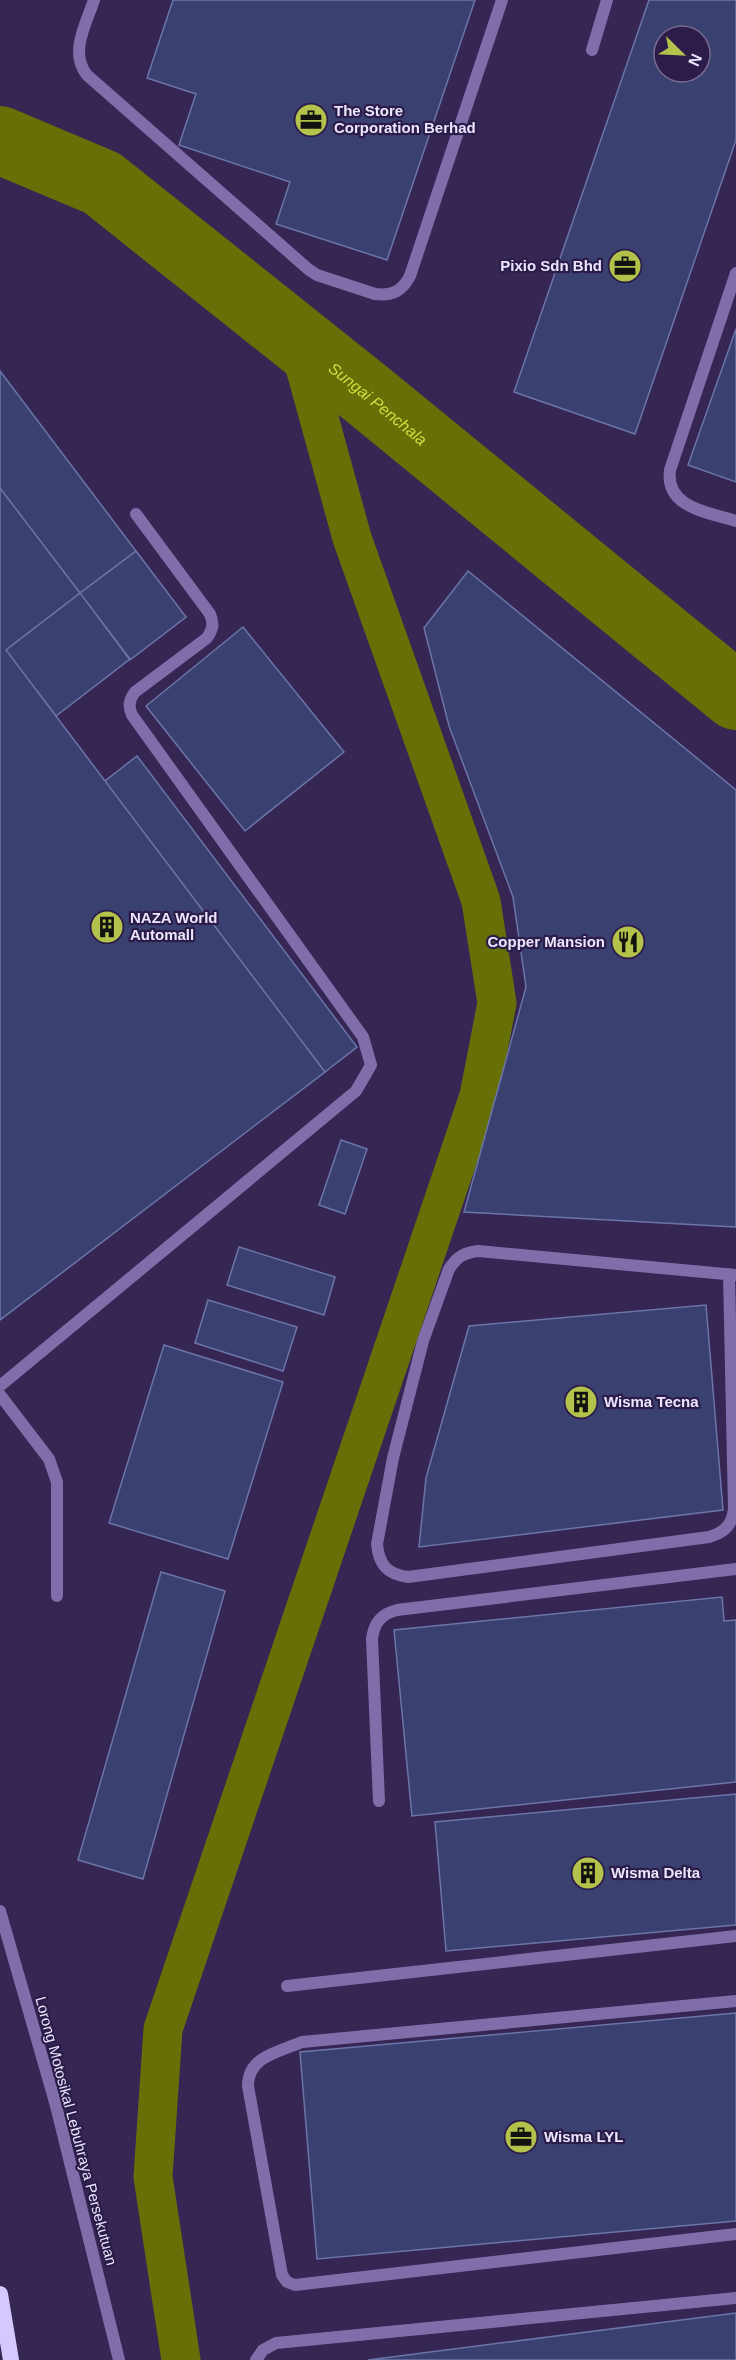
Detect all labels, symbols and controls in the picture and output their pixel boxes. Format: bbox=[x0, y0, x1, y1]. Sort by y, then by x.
north arrow bbox=[652, 24, 712, 84]
text: N bbox=[685, 51, 705, 69]
office icon: The Store Corporation Berhad bbox=[293, 102, 329, 138]
place label: The Store Corporation Berhad bbox=[334, 102, 476, 136]
office icon: Pixio Sdn Bhd bbox=[607, 248, 643, 284]
place label: Pixio Sdn Bhd bbox=[500, 257, 602, 274]
water label: Sungai Penchala bbox=[325, 359, 430, 449]
building icon: NAZA World Automall bbox=[89, 909, 125, 945]
place label: NAZA World Automall bbox=[130, 909, 218, 943]
restaurant icon: Copper Mansion bbox=[610, 924, 646, 960]
place label: Copper Mansion bbox=[487, 933, 605, 950]
building icon: Wisma Tecna bbox=[563, 1384, 599, 1420]
place label: Wisma Tecna bbox=[604, 1393, 699, 1410]
building icon: Wisma Delta bbox=[570, 1855, 606, 1891]
place label: Wisma Delta bbox=[611, 1864, 701, 1881]
street label: Lorong Motosikal Lebuhraya Persekutuan bbox=[32, 1995, 121, 2267]
office icon: Wisma LYL bbox=[503, 2119, 539, 2155]
place label: Wisma LYL bbox=[544, 2128, 623, 2145]

